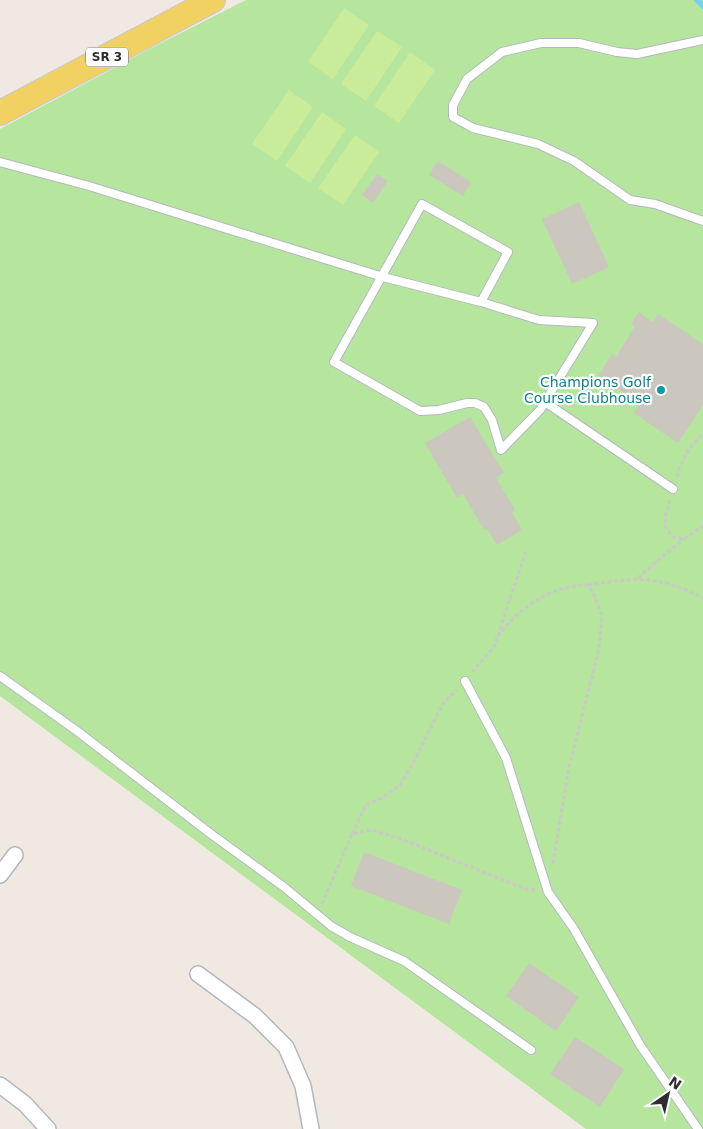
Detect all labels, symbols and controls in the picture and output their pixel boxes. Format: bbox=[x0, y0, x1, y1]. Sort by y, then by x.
road number: SR 3 bbox=[86, 48, 128, 66]
place label: Champions Golf Course Clubhouse bbox=[524, 374, 652, 406]
marker: Champions Golf Course Clubhouse bbox=[655, 384, 667, 396]
north arrow bbox=[643, 1069, 693, 1119]
text: N bbox=[666, 1073, 685, 1093]

